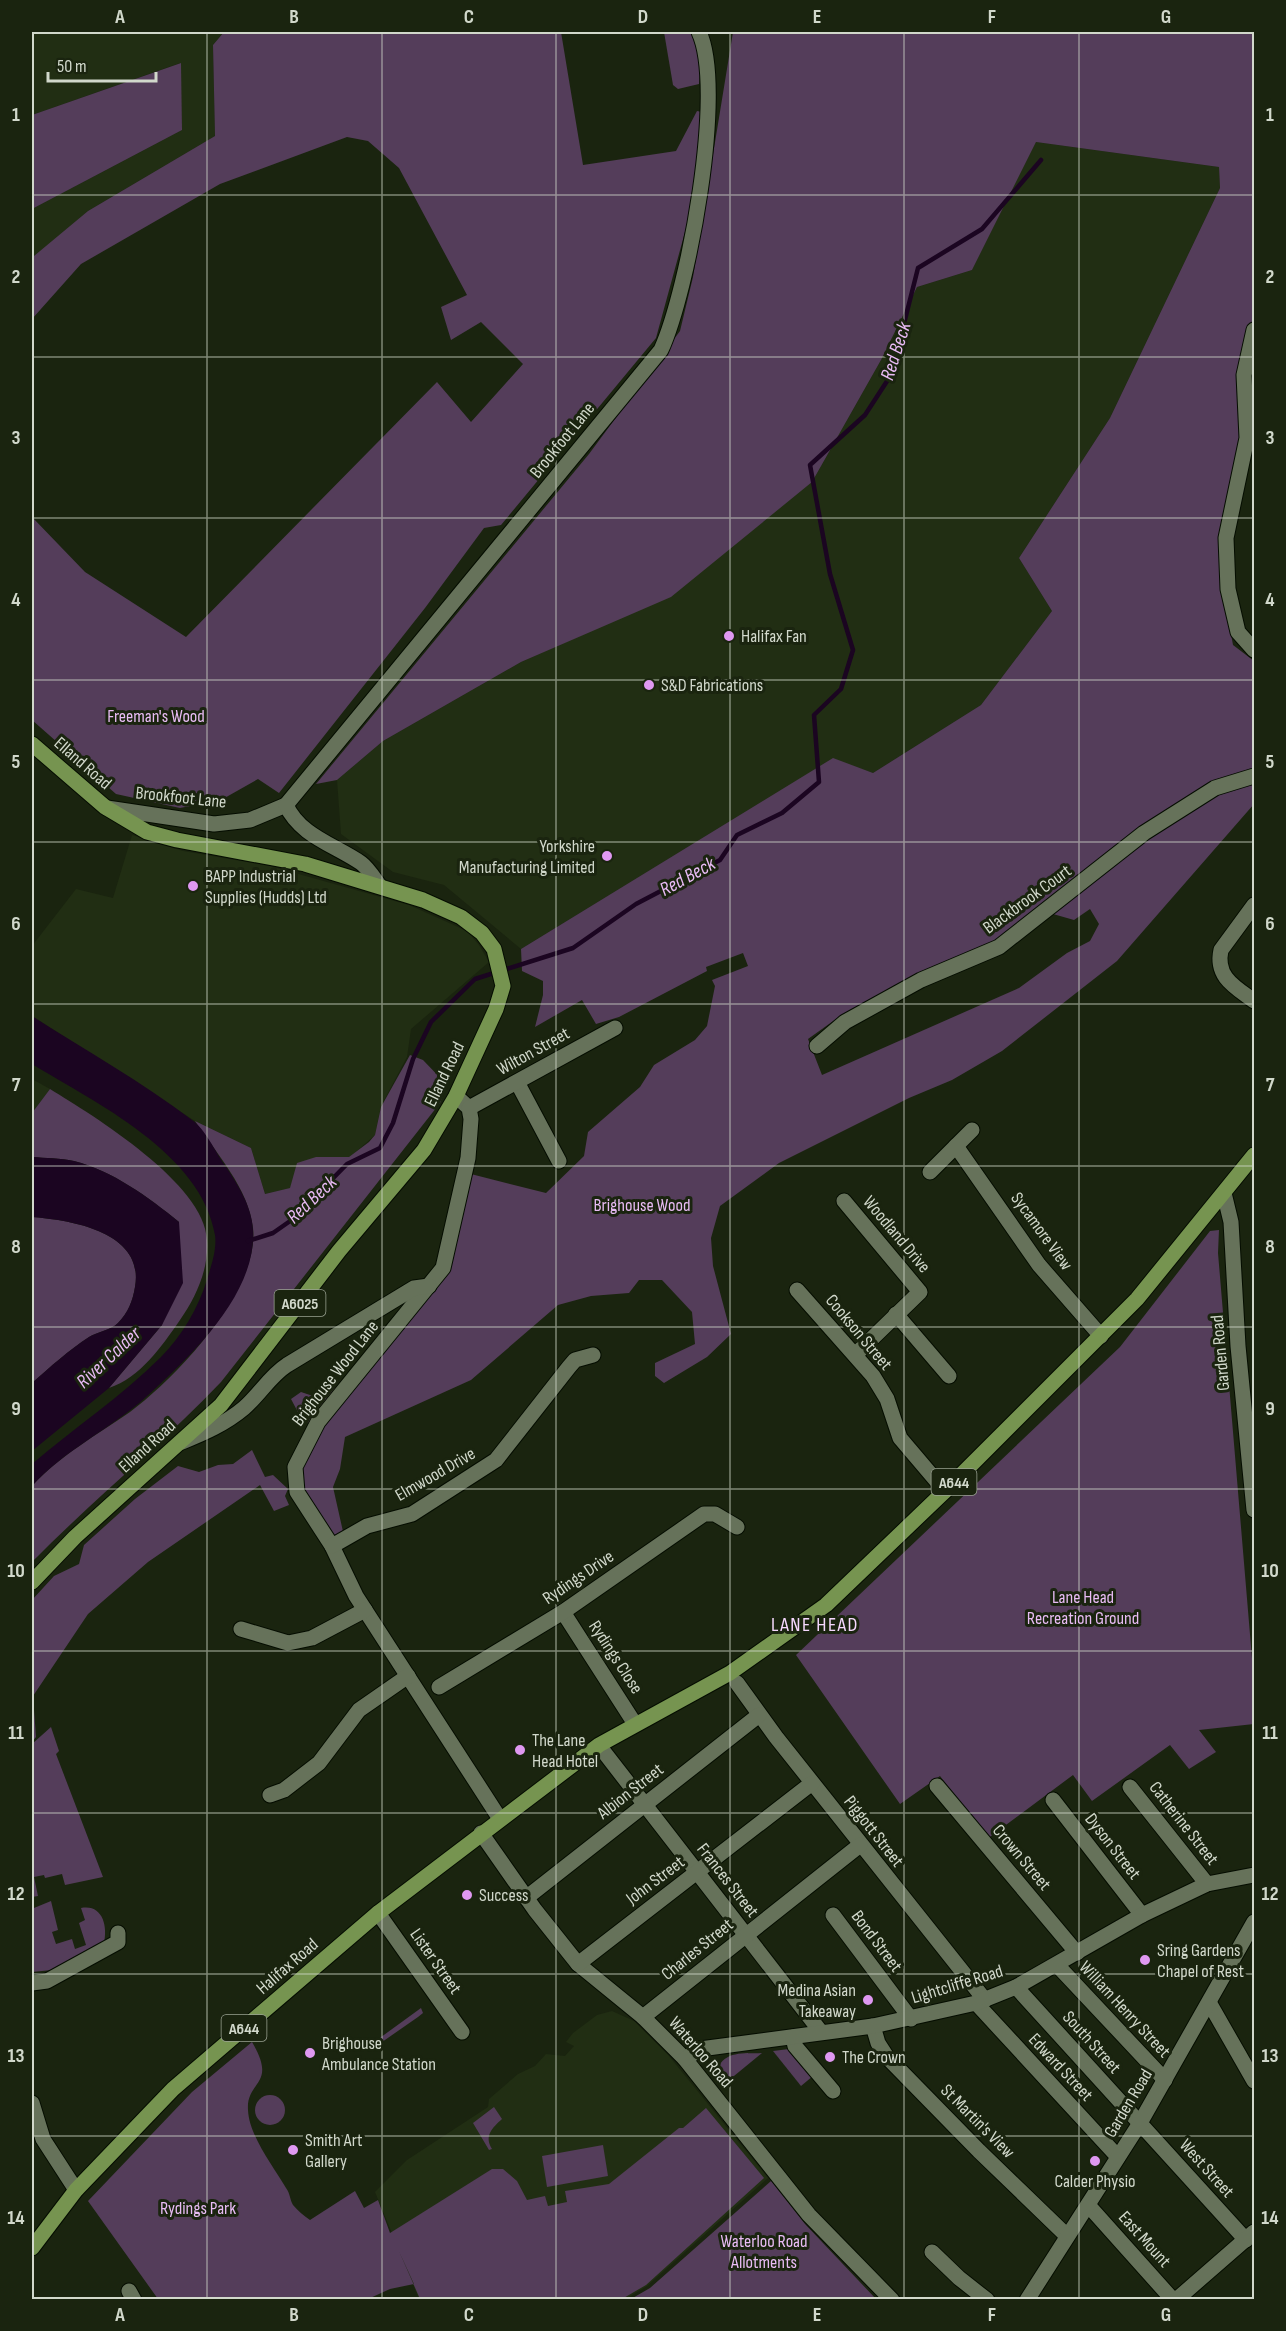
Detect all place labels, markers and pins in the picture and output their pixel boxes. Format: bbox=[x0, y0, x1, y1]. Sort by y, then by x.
place label: Halifax Fan bbox=[741, 626, 807, 647]
marker: Halifax Fan bbox=[722, 629, 736, 643]
place label: S&D Fabrications bbox=[661, 675, 763, 696]
marker: S&D Fabrications bbox=[642, 678, 656, 692]
place label: Yorkshire Manufacturing Limited bbox=[459, 836, 595, 878]
marker: Yorkshire Manufacturing Limited bbox=[600, 849, 614, 863]
place label: BAPP Industrial Supplies (Hudds) Ltd bbox=[205, 866, 327, 908]
marker: BAPP Industrial Supplies (Hudds) Ltd bbox=[186, 879, 200, 893]
place label: The Lane Head Hotel bbox=[532, 1730, 598, 1772]
marker: The Lane Head Hotel bbox=[513, 1743, 527, 1757]
place label: Success bbox=[479, 1885, 528, 1906]
marker: Success bbox=[460, 1888, 474, 1902]
place label: Sring Gardens Chapel of Rest bbox=[1157, 1940, 1245, 1982]
marker: Sring Gardens Chapel of Rest bbox=[1138, 1953, 1152, 1967]
place label: Medina Asian Takeaway bbox=[778, 1980, 856, 2022]
marker: Medina Asian Takeaway bbox=[861, 1993, 875, 2007]
place label: Brighouse Ambulance Station bbox=[321, 2033, 436, 2075]
marker: Brighouse Ambulance Station bbox=[303, 2046, 317, 2060]
place label: The Crown bbox=[842, 2047, 906, 2068]
marker: The Crown bbox=[823, 2050, 837, 2064]
place label: Smith Art Gallery bbox=[305, 2130, 363, 2172]
marker: Smith Art Gallery bbox=[286, 2143, 300, 2157]
marker: Calder Physio bbox=[1088, 2154, 1102, 2168]
place label: Calder Physio bbox=[1055, 2171, 1135, 2192]

